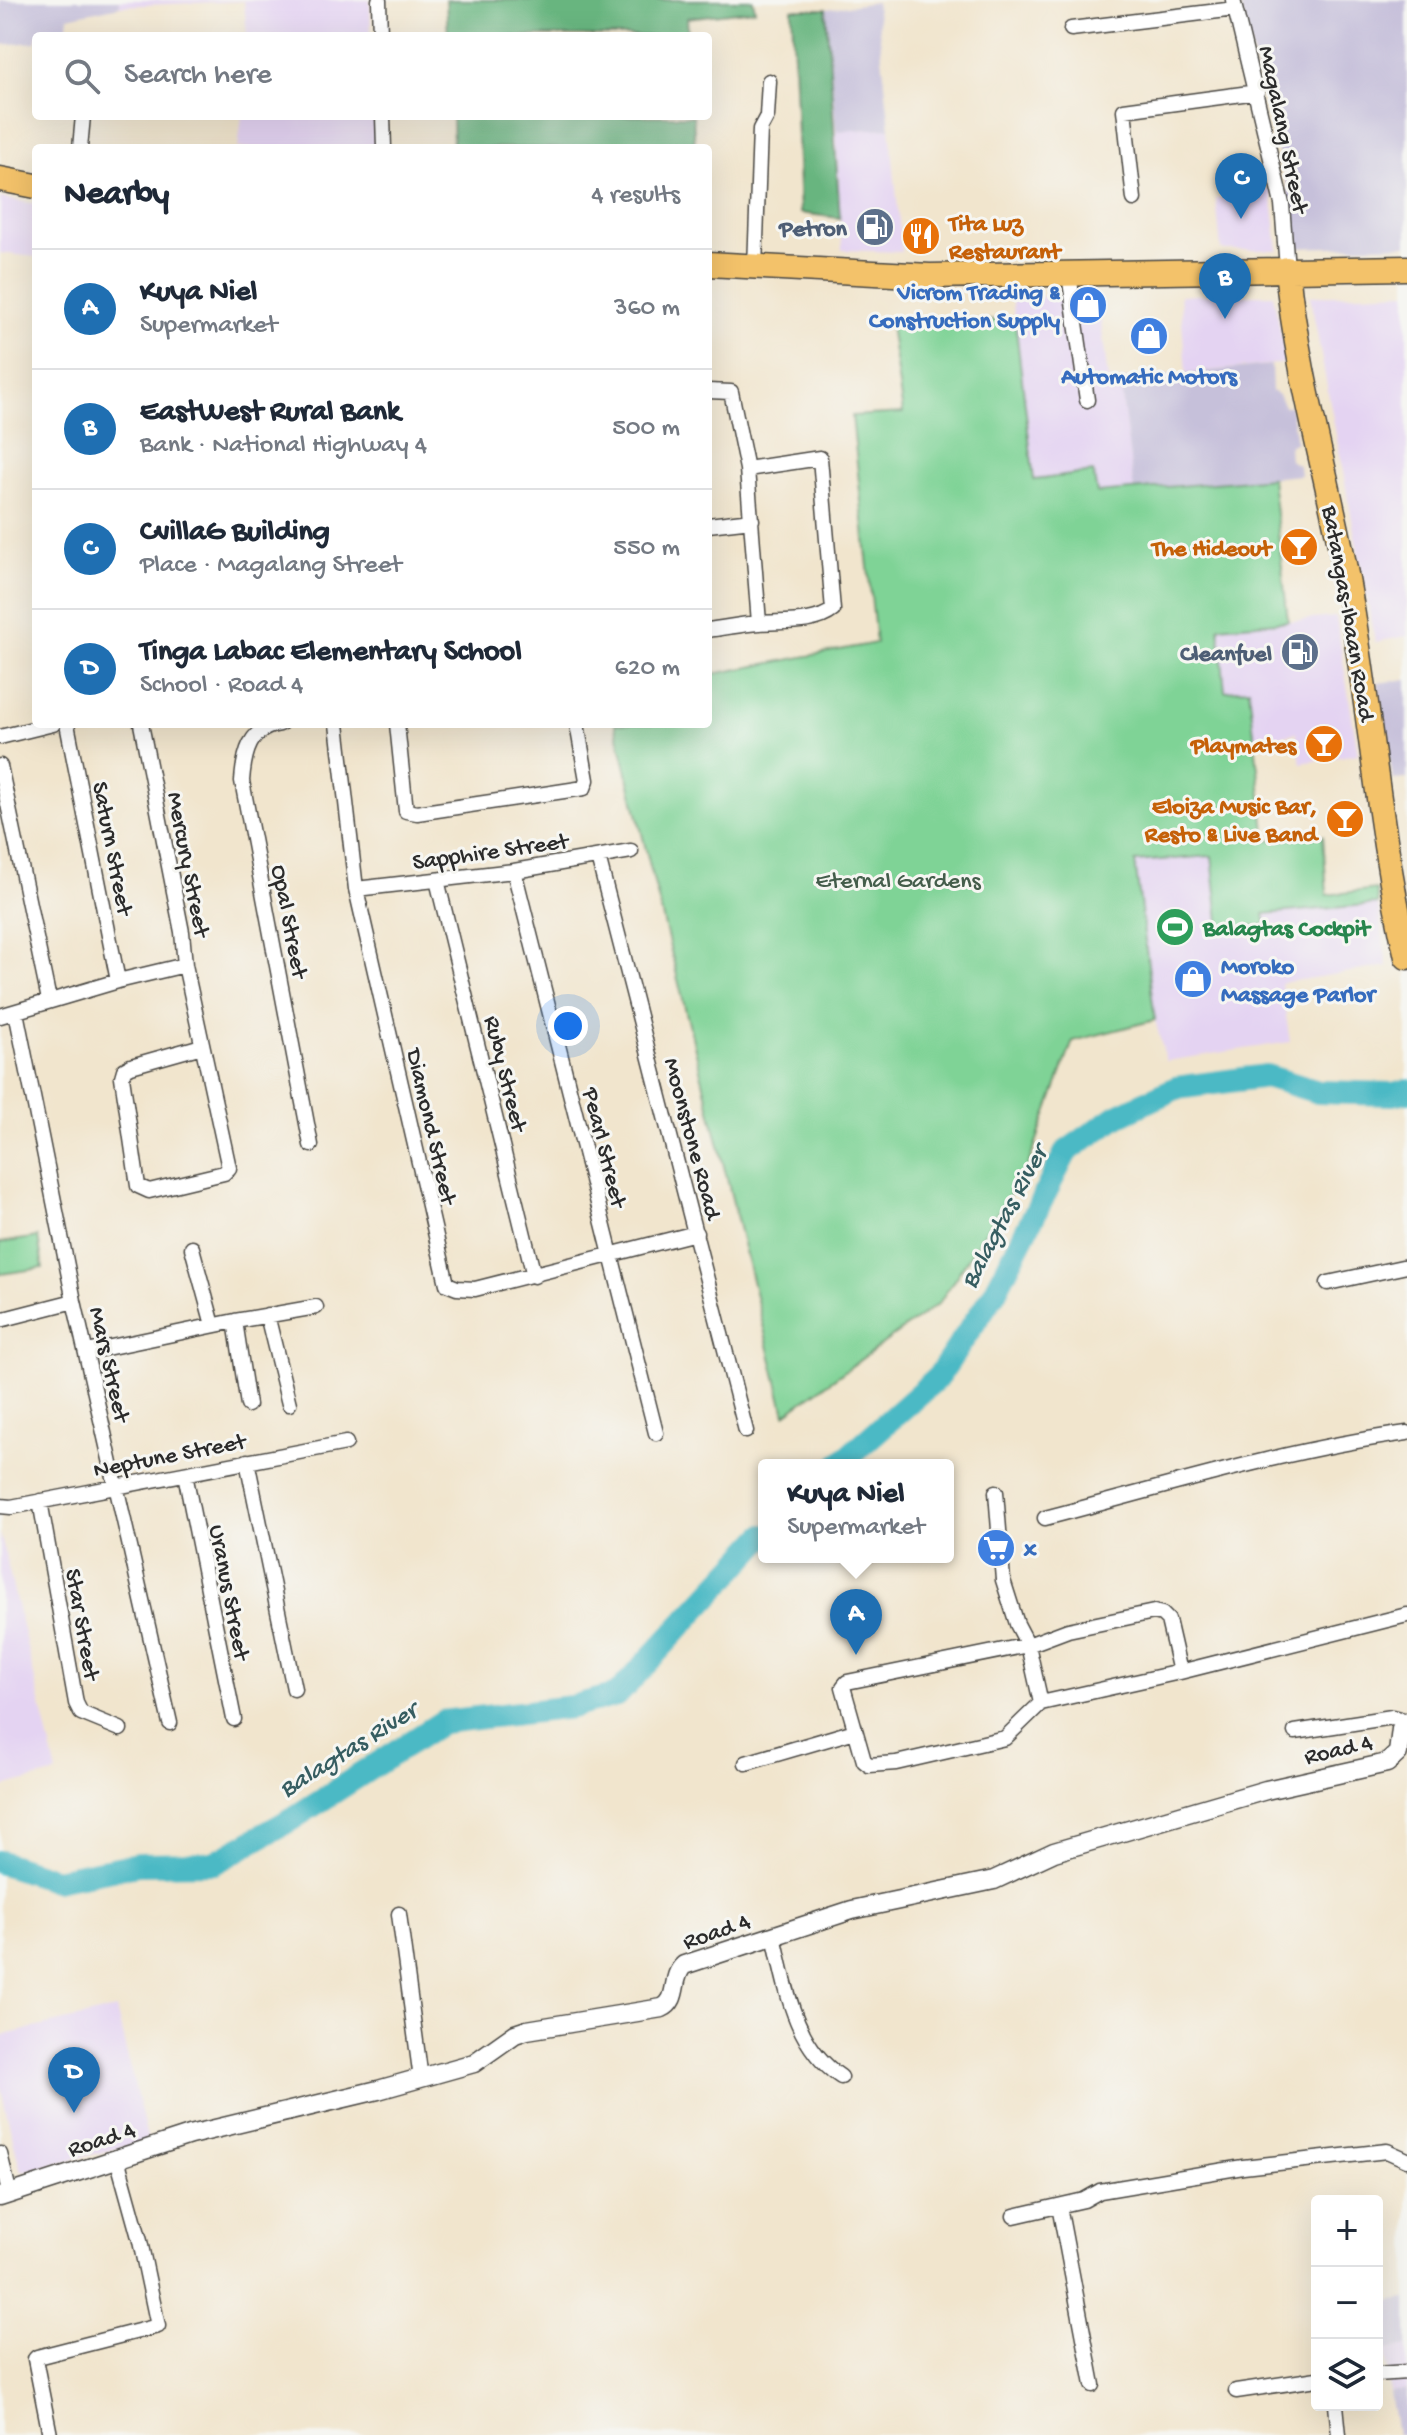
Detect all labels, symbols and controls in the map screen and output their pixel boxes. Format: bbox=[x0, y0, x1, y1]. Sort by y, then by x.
search box bbox=[32, 32, 712, 120]
street label: Magalang Street bbox=[1250, 43, 1314, 218]
icon: search bbox=[60, 54, 104, 98]
text: Search here bbox=[124, 59, 272, 94]
pin: C bbox=[1215, 153, 1267, 219]
text: Nearby bbox=[64, 176, 169, 216]
text: 4 results bbox=[591, 181, 680, 212]
fuel station icon: Petron bbox=[854, 206, 896, 248]
place label: Tita Luz Restaurant bbox=[947, 211, 1062, 268]
restaurant icon: Tita Luz Restaurant bbox=[900, 215, 942, 257]
place label: Petron bbox=[777, 216, 848, 245]
pin: B bbox=[1199, 253, 1251, 319]
text: Kuya Niel bbox=[140, 276, 257, 311]
place label: Vicrom Trading & Construction Supply bbox=[869, 280, 1061, 337]
shop icon: Vicrom Trading & Construction Supply bbox=[1067, 284, 1109, 326]
text: A bbox=[82, 294, 98, 325]
text: 360 m bbox=[614, 294, 680, 325]
text: Supermarket bbox=[140, 311, 277, 342]
shop icon: Automatic Motors bbox=[1128, 315, 1170, 357]
place label: Automatic Motors bbox=[1060, 364, 1238, 393]
text: EastWest Rural Bank bbox=[140, 396, 400, 431]
text: B bbox=[83, 414, 97, 445]
text: 500 m bbox=[612, 414, 680, 445]
text: Bank · National Highway 4 bbox=[140, 431, 427, 462]
street label: Batangas-Ibaan Road bbox=[1313, 503, 1380, 725]
text: CvillaG Building bbox=[140, 516, 330, 551]
bar icon: The Hideout bbox=[1278, 526, 1320, 568]
text: C bbox=[83, 534, 97, 565]
text: 550 m bbox=[613, 534, 680, 565]
place label: The Hideout bbox=[1150, 536, 1273, 565]
text: Place · Magalang Street bbox=[140, 551, 402, 582]
fuel station icon: Cleanfuel bbox=[1279, 631, 1321, 673]
text: Tinga Labac Elementary School bbox=[140, 636, 522, 671]
place label: Cleanfuel bbox=[1180, 641, 1272, 670]
text: D bbox=[82, 654, 98, 685]
text: 620 m bbox=[615, 654, 680, 685]
text: School · Road 4 bbox=[140, 671, 303, 702]
bar icon: Playmates bbox=[1303, 723, 1345, 765]
place label: Playmates bbox=[1189, 733, 1297, 762]
street label: Saturn Street bbox=[83, 780, 138, 920]
street label: Mercury Street bbox=[158, 790, 215, 942]
place label: Eloiza Music Bar, Resto & Live Band bbox=[1144, 794, 1320, 851]
bar icon: Eloiza Music Bar, Resto & Live Band bbox=[1324, 798, 1366, 840]
street label: Sapphire Street bbox=[411, 828, 572, 879]
street label: Opal Street bbox=[262, 863, 313, 983]
park label: Eternal Gardens bbox=[816, 868, 982, 897]
sports icon: Balagtas Cockpit bbox=[1154, 906, 1196, 948]
place label: Balagtas Cockpit bbox=[1202, 916, 1372, 945]
place label: Moroko Massage Parlor bbox=[1221, 954, 1378, 1011]
shop icon: Moroko Massage Parlor bbox=[1172, 958, 1214, 1000]
your location bbox=[548, 1006, 588, 1046]
street label: Ruby Street bbox=[475, 1013, 532, 1137]
street label: Diamond Street bbox=[397, 1044, 462, 1210]
street label: Moonstone Road bbox=[655, 1055, 727, 1225]
street label: Pearl Street bbox=[573, 1084, 632, 1213]
water label: Balagtas River bbox=[955, 1137, 1059, 1295]
street label: Mars Street bbox=[80, 1305, 135, 1427]
street label: Neptune Street bbox=[91, 1428, 250, 1486]
popup bbox=[758, 1459, 954, 1563]
text: Kuya Niel bbox=[787, 1478, 905, 1513]
text: Supermarket bbox=[787, 1513, 925, 1544]
street label: Uranus Street bbox=[200, 1523, 255, 1665]
supermarket icon: x bbox=[975, 1527, 1017, 1569]
place label: x bbox=[1023, 1537, 1037, 1566]
street label: Star Street bbox=[57, 1567, 105, 1685]
pin: A bbox=[830, 1589, 882, 1655]
water label: Balagtas River bbox=[275, 1695, 428, 1807]
street label: Road 4 bbox=[1302, 1729, 1377, 1773]
street label: Road 4 bbox=[680, 1908, 755, 1958]
pin: D bbox=[48, 2047, 100, 2113]
street label: Road 4 bbox=[65, 2117, 140, 2166]
map controls bbox=[1311, 2195, 1383, 2411]
button: + bbox=[1311, 2195, 1383, 2267]
button: − bbox=[1311, 2267, 1383, 2339]
button: layers bbox=[1311, 2339, 1383, 2411]

